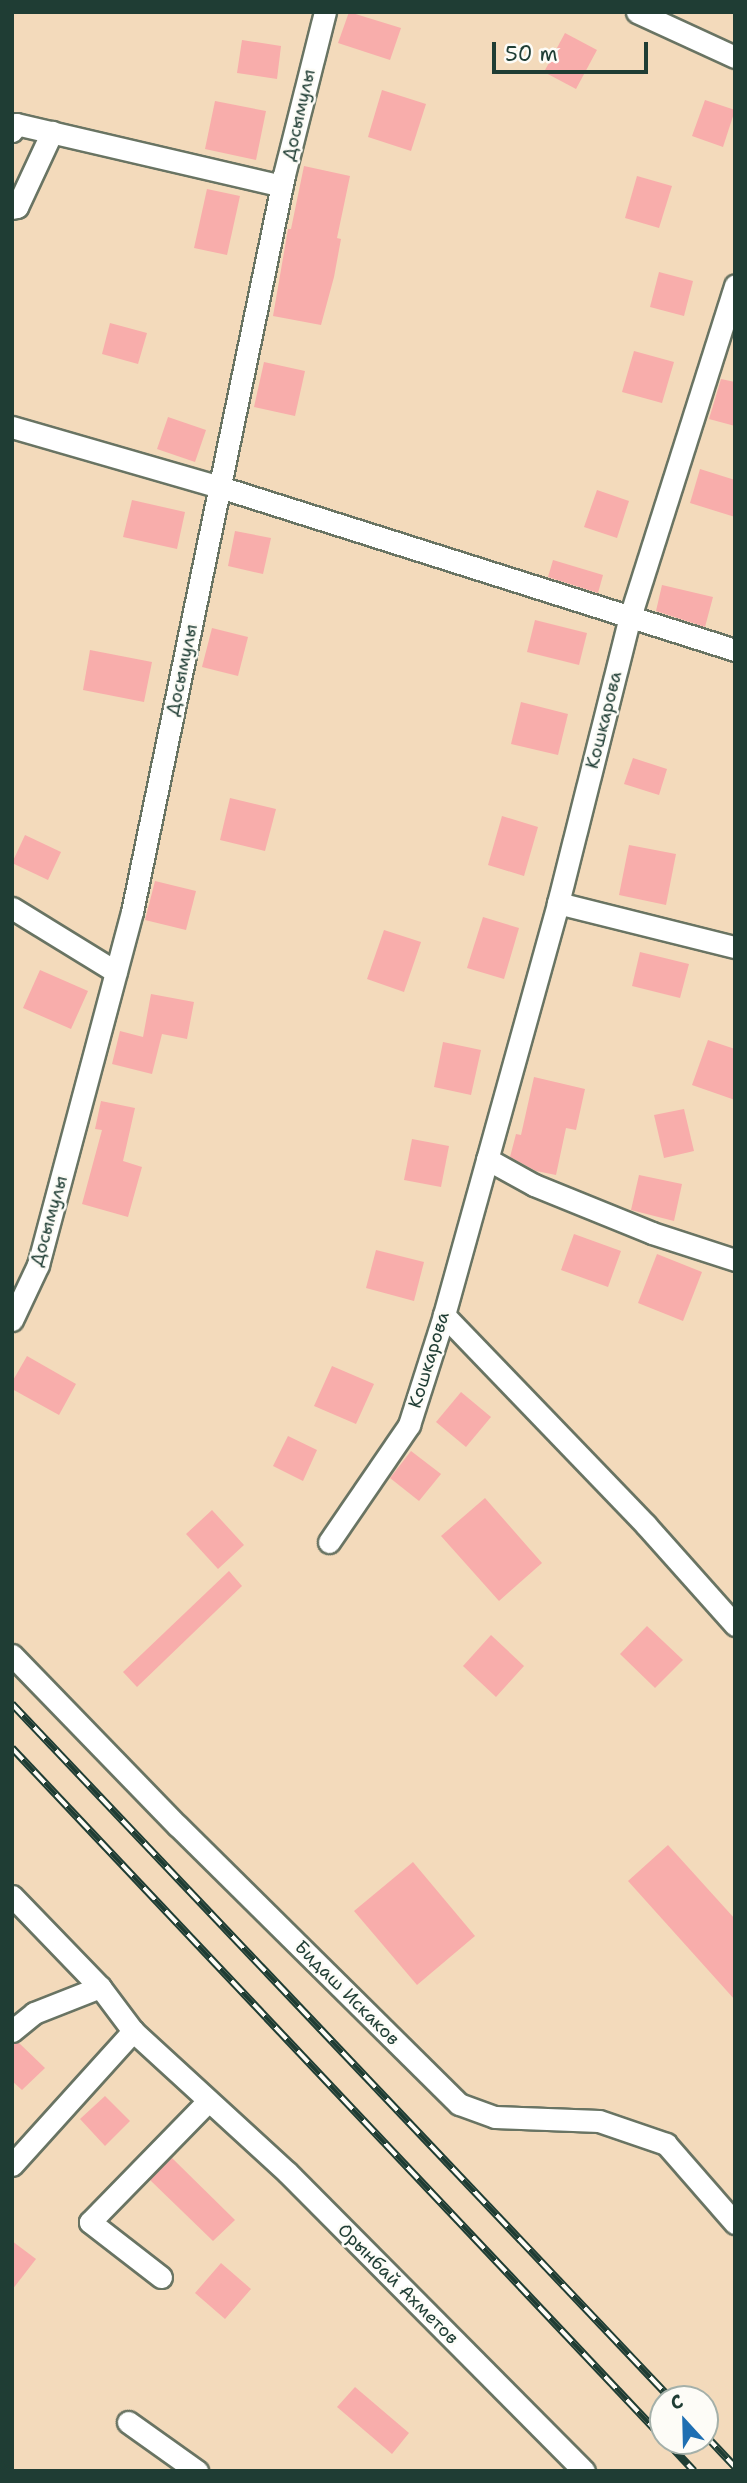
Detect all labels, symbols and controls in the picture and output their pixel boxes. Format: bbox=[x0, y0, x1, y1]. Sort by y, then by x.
scale bar bbox=[495, 28, 651, 72]
text: 50 m bbox=[505, 40, 558, 68]
street label: Досымулы bbox=[278, 67, 320, 163]
street label: Досымулы bbox=[162, 622, 202, 718]
street label: Кошкарова bbox=[581, 669, 627, 771]
street label: Досымулы bbox=[26, 1173, 72, 1269]
street label: Кошкарова bbox=[404, 1309, 454, 1411]
street label: Бидаш Искаков bbox=[290, 1936, 404, 2050]
street label: Орынбай Ахметов bbox=[333, 2219, 463, 2349]
north arrow bbox=[649, 2385, 719, 2455]
text: С bbox=[667, 2388, 687, 2416]

